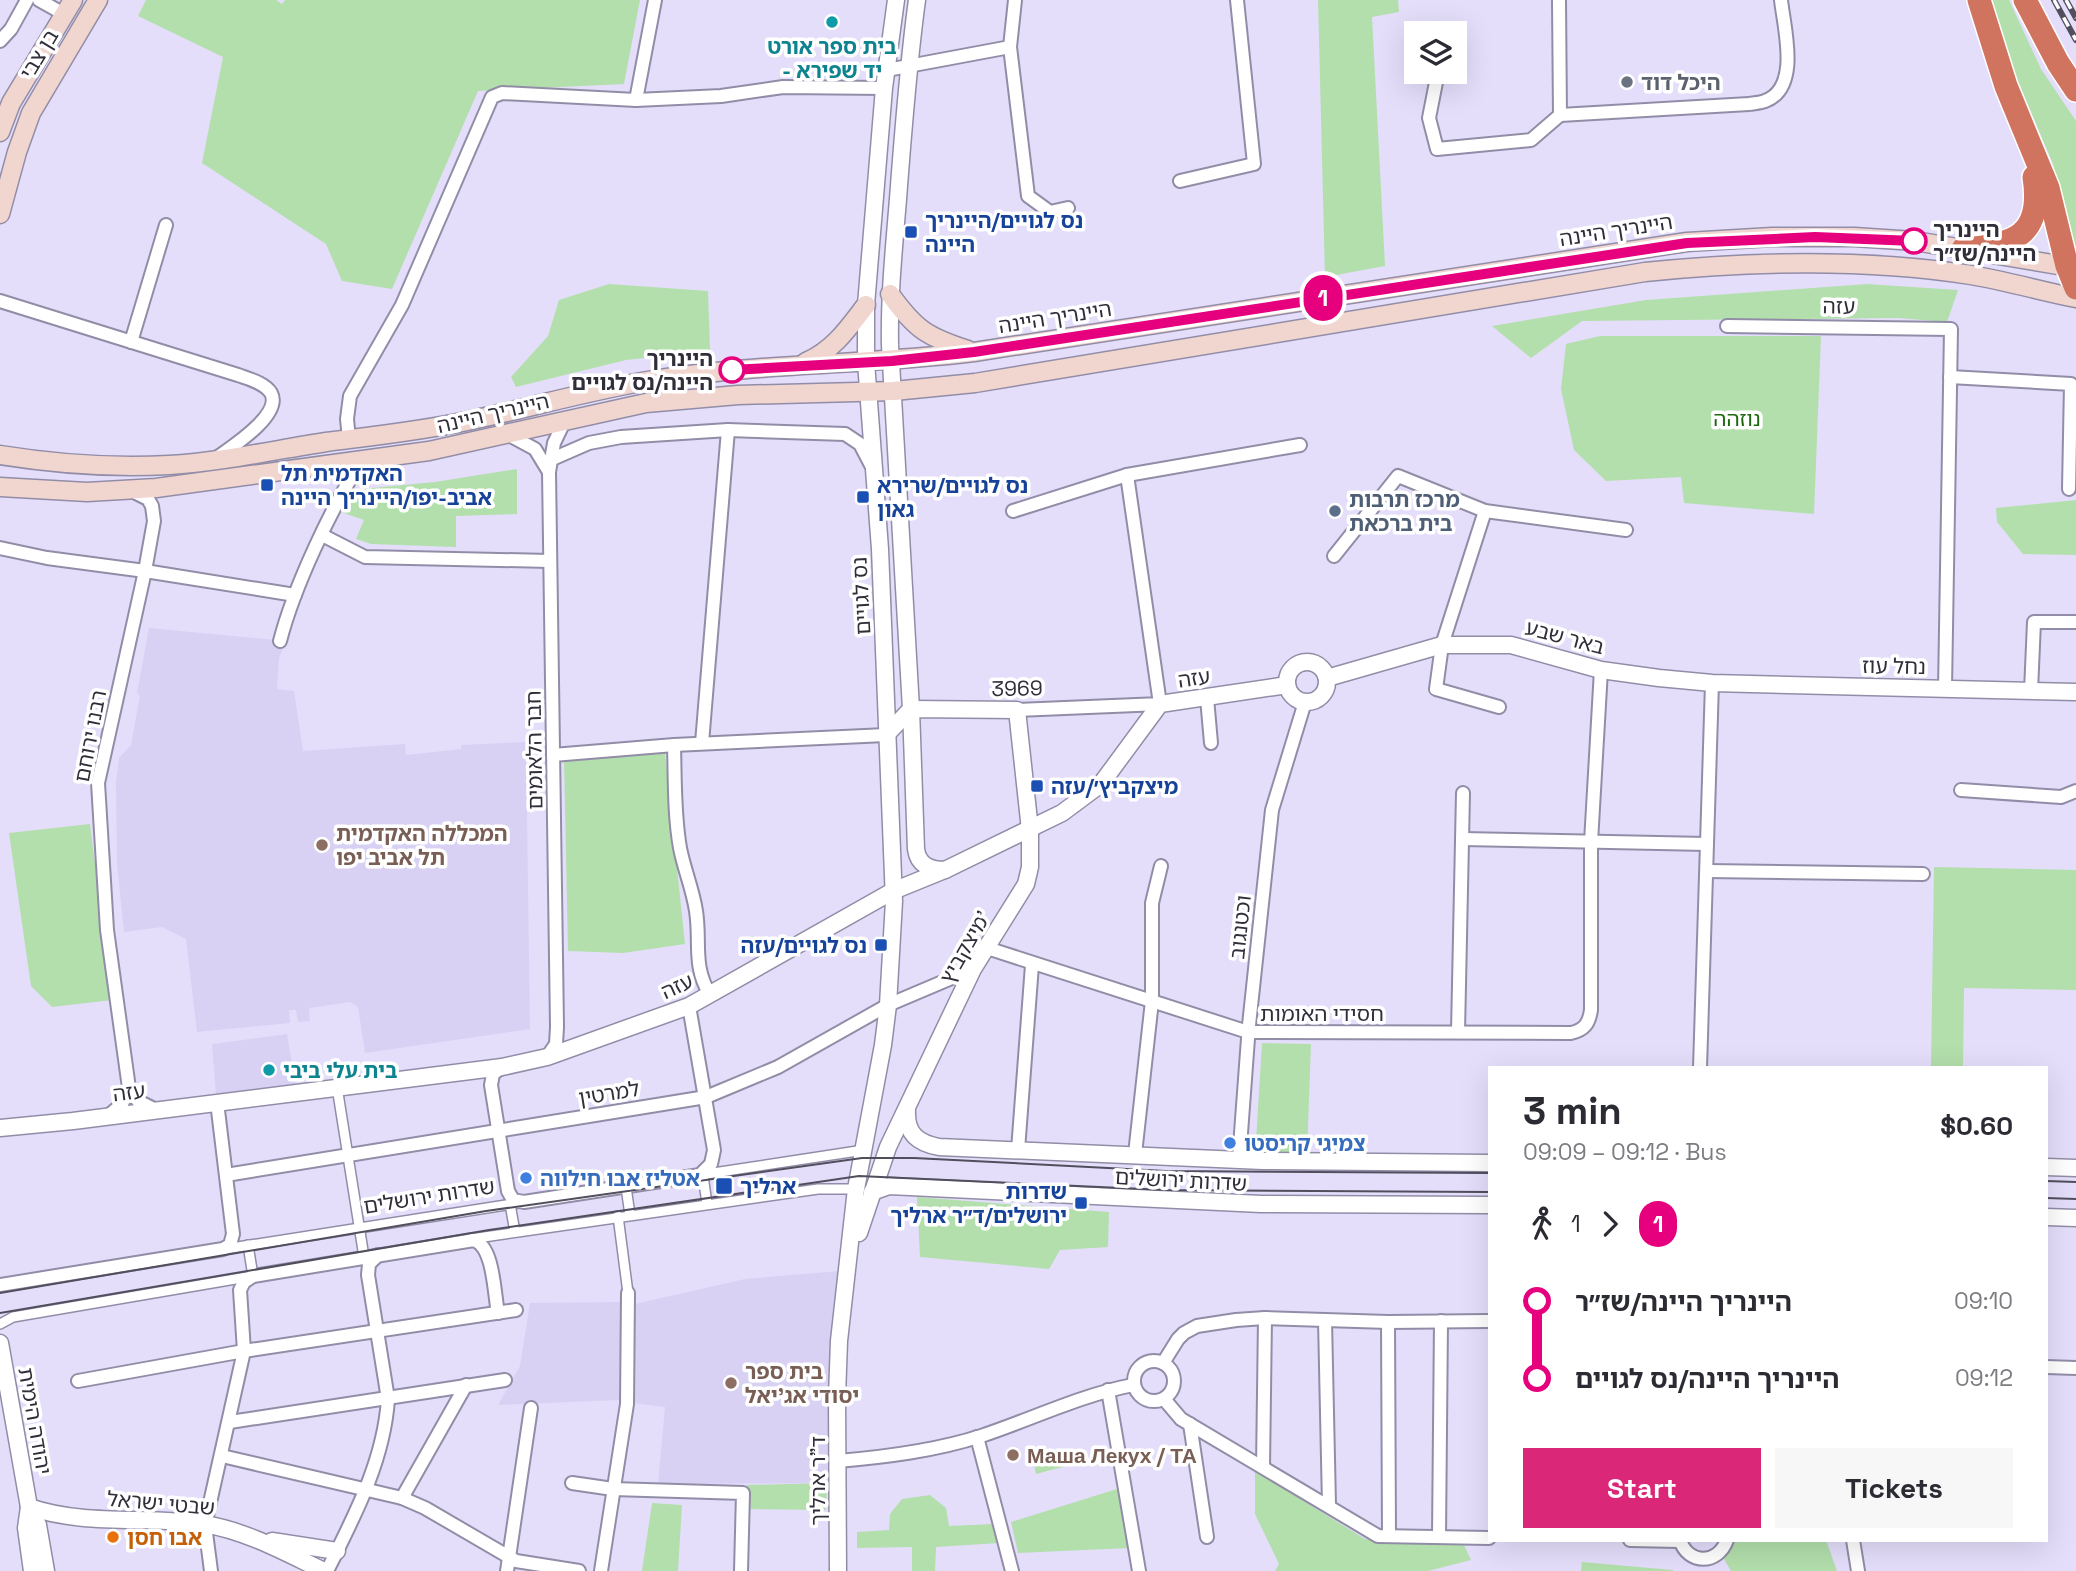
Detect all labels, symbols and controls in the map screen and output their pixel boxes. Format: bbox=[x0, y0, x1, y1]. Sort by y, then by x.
marker: בית ספר אורט - יד שפירא bbox=[824, 14, 840, 30]
map controls bbox=[1404, 21, 1467, 84]
button: layers bbox=[1404, 21, 1467, 84]
street label: בן צבי bbox=[14, 24, 64, 84]
place label: בית ספר אורט - יד שפירא bbox=[767, 33, 897, 84]
place label: היכל דוד bbox=[1641, 69, 1721, 96]
marker: היכל דוד bbox=[1619, 74, 1635, 90]
place label: נס לגויים/היינריך היינה bbox=[925, 207, 1083, 258]
street label: היינריך היינה bbox=[1557, 208, 1675, 252]
place label: היינריך היינה/שז״ר bbox=[1933, 216, 2036, 267]
marker: נס לגויים/היינריך היינה bbox=[903, 224, 919, 240]
marker: היינריך היינה/שז״ר bbox=[1901, 228, 1927, 254]
line badge: 1 bbox=[1300, 275, 1346, 321]
text: 1 bbox=[1318, 282, 1328, 313]
street label: עזה bbox=[1822, 292, 1856, 320]
street label: היינריך היינה bbox=[996, 295, 1114, 339]
place label: היינריך היינה/נס לגויים bbox=[571, 345, 713, 396]
marker: היינריך היינה/נס לגויים bbox=[719, 357, 745, 383]
street label: היינריך היינה bbox=[434, 387, 552, 439]
park label: נוזהה bbox=[1713, 405, 1761, 432]
place label: האקדמית תל אביב-יפו/היינריך היינה bbox=[281, 460, 492, 511]
place label: נס לגויים/שרירא גאון bbox=[877, 472, 1028, 523]
marker: האקדמית תל אביב-יפו/היינריך היינה bbox=[259, 477, 275, 493]
place label: מרכז תרבות בית ברכאת bbox=[1349, 486, 1460, 537]
marker: נס לגויים/שרירא גאון bbox=[855, 489, 871, 505]
marker: מרכז תרבות בית ברכאת bbox=[1327, 503, 1343, 519]
street label: נס לגויים bbox=[845, 556, 877, 636]
street label: באר שבע bbox=[1522, 613, 1608, 661]
street label: נחל עוז bbox=[1862, 652, 1926, 680]
street label: עזה bbox=[1176, 662, 1212, 694]
street label: 3969 bbox=[991, 674, 1043, 702]
street label: רבנו ירוחם bbox=[68, 688, 112, 784]
street label: חבר הלאומים bbox=[519, 690, 549, 810]
place label: מיצקביץ׳/עזה bbox=[1051, 773, 1179, 800]
marker: מיצקביץ׳/עזה bbox=[1029, 778, 1045, 794]
place label: המכללה האקדמית תל אביב יפו bbox=[336, 820, 508, 871]
marker: המכללה האקדמית תל אביב יפו bbox=[314, 837, 330, 853]
street label: וכטנגוב bbox=[1223, 894, 1257, 960]
street label: מיצקביץ' bbox=[933, 906, 997, 988]
place label: נס לגויים/עזה bbox=[741, 932, 867, 959]
marker: נס לגויים/עזה bbox=[873, 937, 889, 953]
street label: עזה bbox=[657, 967, 697, 1005]
street label: חסידי האומות bbox=[1260, 1000, 1384, 1027]
place label: בית עלי ביבי bbox=[283, 1057, 397, 1084]
marker: בית עלי ביבי bbox=[261, 1062, 277, 1078]
street label: למרטין bbox=[576, 1075, 642, 1111]
street label: עזה bbox=[111, 1077, 147, 1107]
text: 3 min bbox=[1523, 1087, 1622, 1135]
text: $0.60 bbox=[1940, 1109, 2013, 1143]
place label: צמיגי קריסטו bbox=[1244, 1130, 1365, 1157]
marker: צמיגי קריסטו bbox=[1222, 1135, 1238, 1151]
text: 09:09 – 09:12 · Bus bbox=[1523, 1137, 1727, 1167]
street label: שדרות ירושלים bbox=[1114, 1163, 1248, 1197]
place label: אטליז אבו חילווה bbox=[540, 1165, 700, 1192]
marker: אטליז אבו חילווה bbox=[518, 1170, 534, 1186]
street label: שדרות ירושלים bbox=[362, 1172, 496, 1220]
place label: ארליך bbox=[740, 1173, 796, 1200]
marker: ארליך bbox=[714, 1176, 734, 1196]
place label: שדרות ירושלים/ד״ר ארליך bbox=[890, 1178, 1067, 1229]
marker: שדרות ירושלים/ד״ר ארליך bbox=[1073, 1195, 1089, 1211]
icon: walk bbox=[1523, 1205, 1561, 1243]
icon: forward bbox=[1591, 1205, 1629, 1243]
text: 1 bbox=[1653, 1208, 1663, 1239]
text: 1 bbox=[1571, 1209, 1581, 1239]
text: היינריך היינה/שז״ר bbox=[1575, 1285, 1792, 1319]
text: 09:10 bbox=[1954, 1286, 2013, 1316]
place label: בית ספר יסודי אג'יאל bbox=[745, 1358, 859, 1409]
text: היינריך היינה/נס לגויים bbox=[1575, 1362, 1839, 1396]
text: 09:12 bbox=[1955, 1363, 2013, 1393]
street label: יהודה הימית bbox=[12, 1365, 58, 1477]
marker: בית ספר יסודי אג'יאל bbox=[723, 1375, 739, 1391]
street label: ד"ר ארליך bbox=[804, 1436, 831, 1526]
place label: Маша Лекух / ТА bbox=[1027, 1442, 1197, 1469]
marker: Маша Лекух / ТА bbox=[1005, 1447, 1021, 1463]
button: Start bbox=[1523, 1448, 1761, 1528]
button: Tickets bbox=[1775, 1448, 2013, 1528]
street label: שבטי ישראל bbox=[106, 1485, 216, 1521]
place label: אבו חסן bbox=[127, 1524, 202, 1551]
marker: אבו חסן bbox=[105, 1529, 121, 1545]

